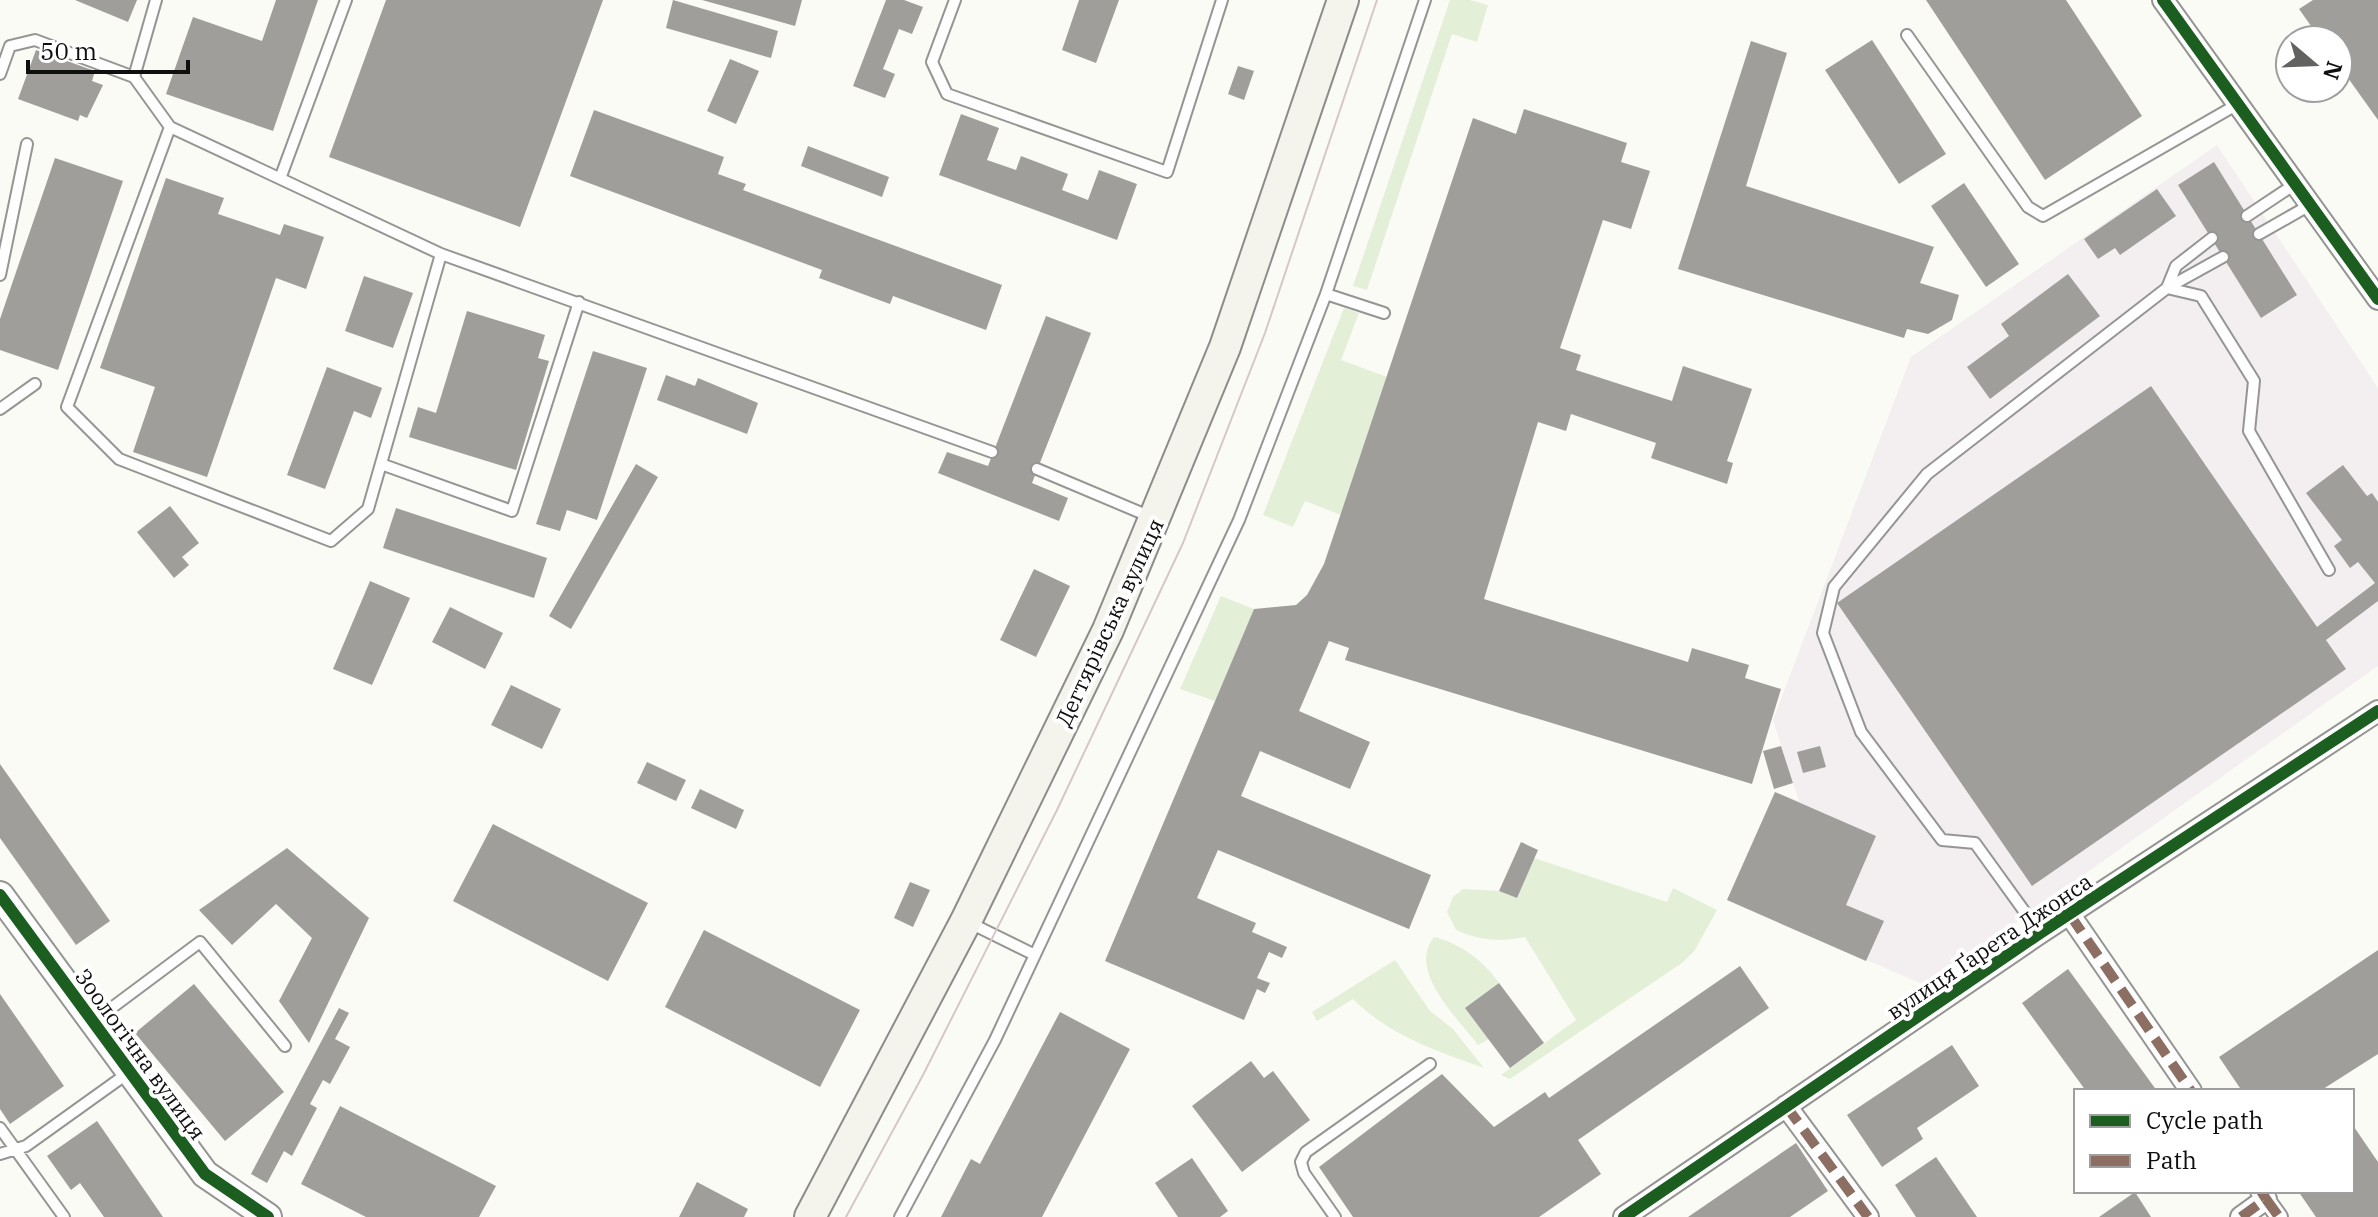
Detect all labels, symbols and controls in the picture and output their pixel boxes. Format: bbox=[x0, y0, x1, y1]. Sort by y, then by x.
scale bar bbox=[28, 24, 188, 74]
north arrow bbox=[2274, 24, 2354, 104]
text: 50 m bbox=[40, 35, 97, 67]
text: N bbox=[2317, 58, 2350, 84]
street label: Дегтярівська вулиця bbox=[1048, 513, 1170, 731]
street label: вулиця Ґарета Джонса bbox=[1881, 866, 2097, 1026]
street label: Зоологічна вулиця bbox=[69, 963, 213, 1145]
legend bbox=[2074, 1089, 2354, 1193]
text: Cycle path bbox=[2146, 1104, 2263, 1136]
text: Path bbox=[2146, 1144, 2197, 1176]

